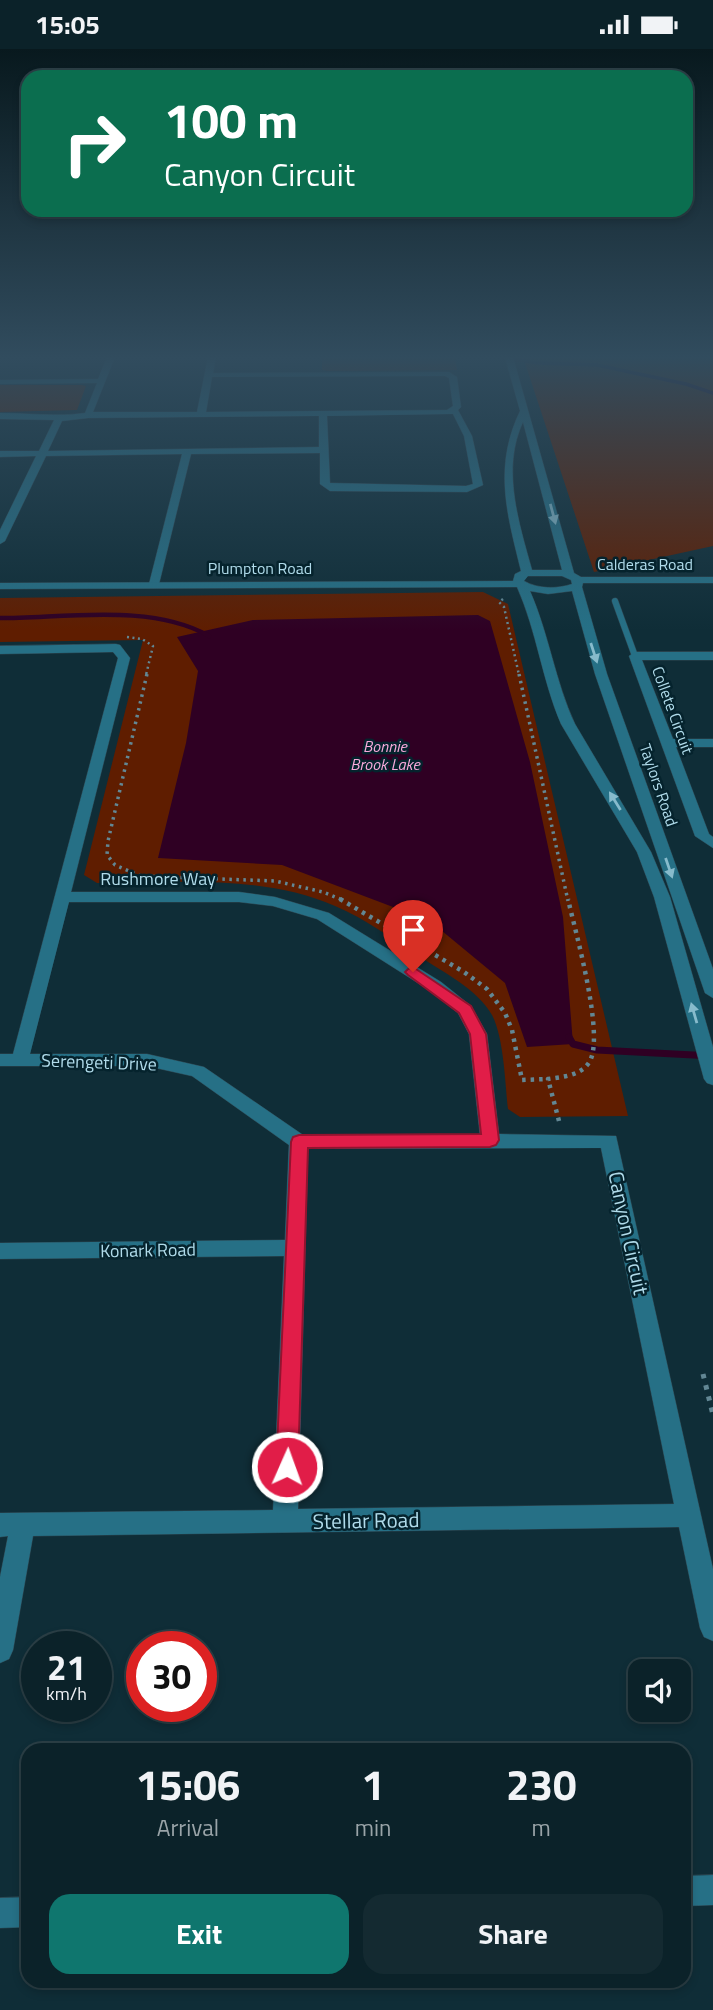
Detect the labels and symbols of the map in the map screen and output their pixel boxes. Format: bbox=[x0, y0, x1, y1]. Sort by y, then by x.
one-way arrow bbox=[548, 503, 558, 524]
street label: Calderas Road bbox=[597, 552, 693, 576]
street label: Plumpton Road bbox=[208, 556, 312, 580]
one-way arrow bbox=[590, 643, 600, 664]
street label: Collete Circuit bbox=[646, 663, 700, 758]
water label: Bonnie Brook Lake bbox=[350, 734, 421, 776]
street label: Taylors Road bbox=[634, 740, 684, 830]
one-way arrow bbox=[609, 792, 622, 811]
one-way arrow bbox=[664, 857, 675, 878]
street label: Rushmore Way bbox=[100, 865, 216, 892]
pin bbox=[383, 900, 443, 972]
one-way arrow bbox=[688, 1002, 699, 1024]
street label: Serengeti Drive bbox=[41, 1046, 157, 1078]
street label: Canyon Circuit bbox=[600, 1168, 658, 1298]
street label: Konark Road bbox=[100, 1236, 196, 1264]
position arrow bbox=[250, 1430, 324, 1504]
street label: Stellar Road bbox=[312, 1503, 420, 1537]
speed limit sign: 30 bbox=[126, 1631, 217, 1722]

